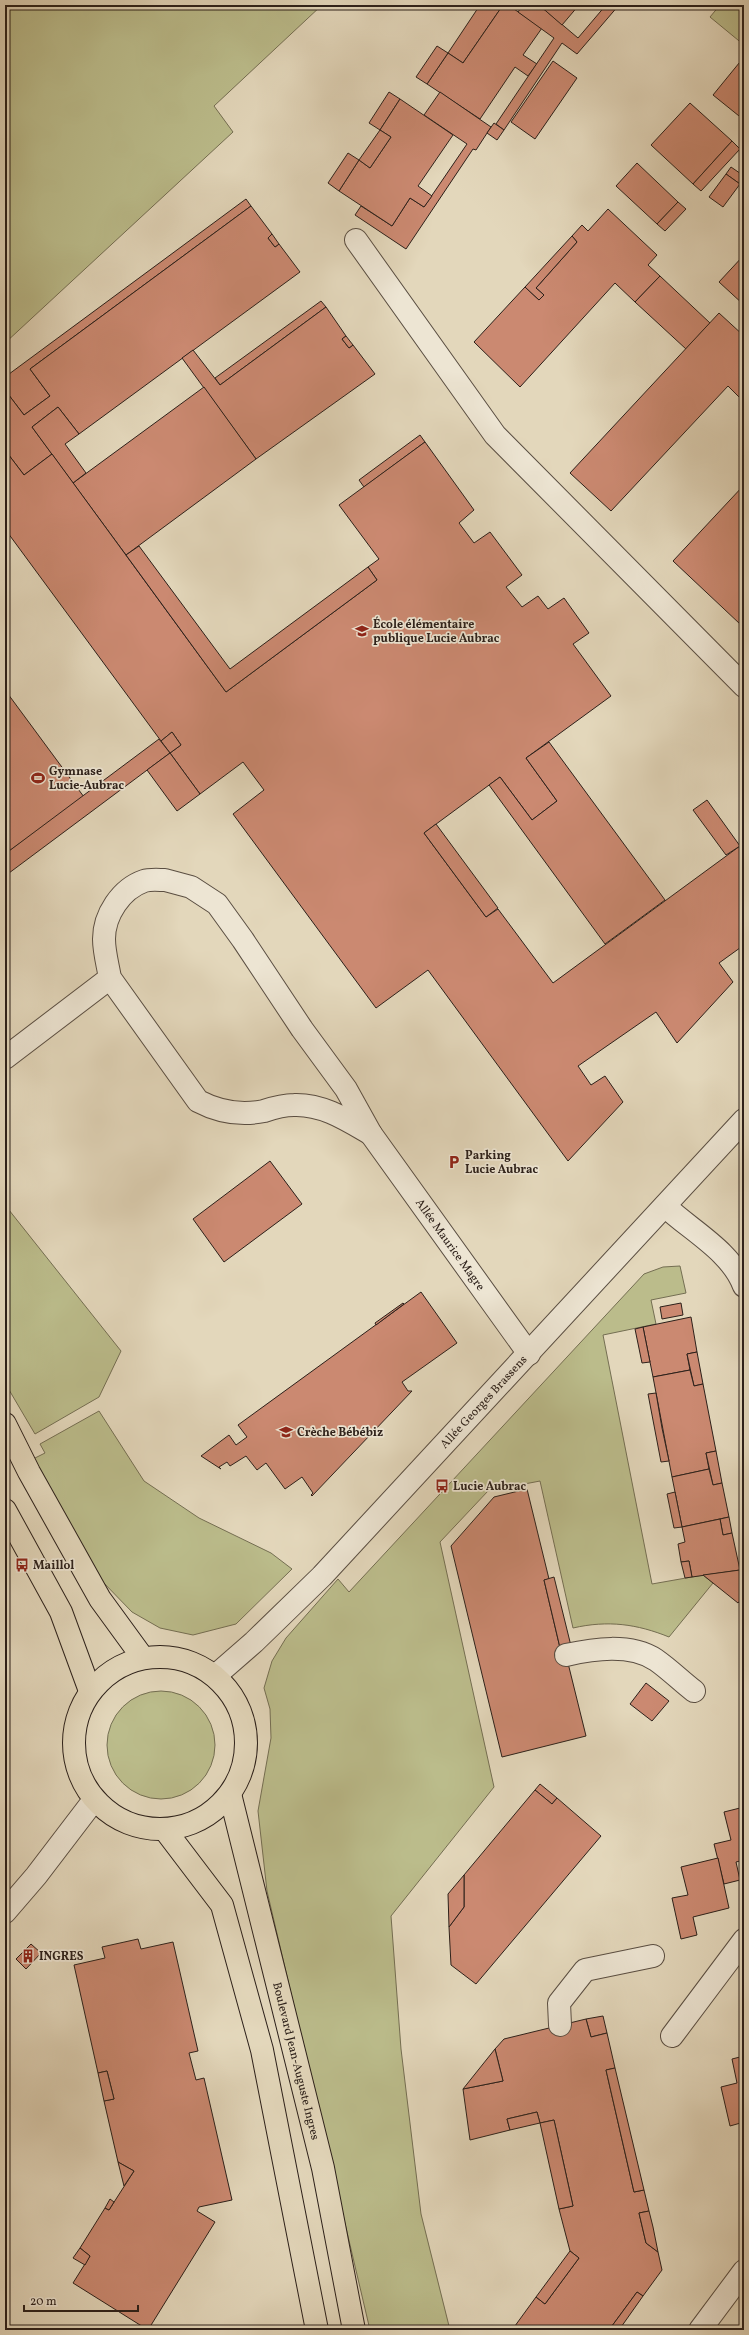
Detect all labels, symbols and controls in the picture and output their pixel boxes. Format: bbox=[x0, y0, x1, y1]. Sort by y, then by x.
place label: École élémentaire publique Lucie Aubrac bbox=[373, 616, 500, 647]
school or university icon: École élémentaire publique Lucie Aubrac bbox=[354, 623, 370, 639]
place label: Gymnase Lucie-Aubrac bbox=[49, 764, 125, 794]
sports icon: Gymnase Lucie-Aubrac bbox=[30, 770, 46, 786]
place label: Parking Lucie Aubrac bbox=[465, 1148, 539, 1178]
parking icon: Parking Lucie Aubrac bbox=[446, 1154, 462, 1170]
street label: Allée Maurice Magre bbox=[411, 1196, 488, 1294]
street label: Allée Georges Brassens bbox=[437, 1352, 531, 1452]
school or university icon: Crèche Bébébiz bbox=[278, 1424, 294, 1440]
place label: Crèche Bébébiz bbox=[297, 1425, 383, 1441]
bus stop icon: Lucie Aubrac bbox=[434, 1478, 450, 1494]
place label: Lucie Aubrac bbox=[453, 1479, 527, 1495]
bus stop icon: Maillol bbox=[14, 1557, 30, 1573]
place label: Maillol bbox=[33, 1558, 74, 1574]
building icon: INGRES bbox=[20, 1948, 36, 1964]
place label: INGRES bbox=[39, 1949, 84, 1965]
street label: Boulevard Jean-Auguste Ingres bbox=[268, 1980, 323, 2142]
scale bar bbox=[24, 2287, 138, 2313]
text: 20 m bbox=[30, 2294, 57, 2310]

